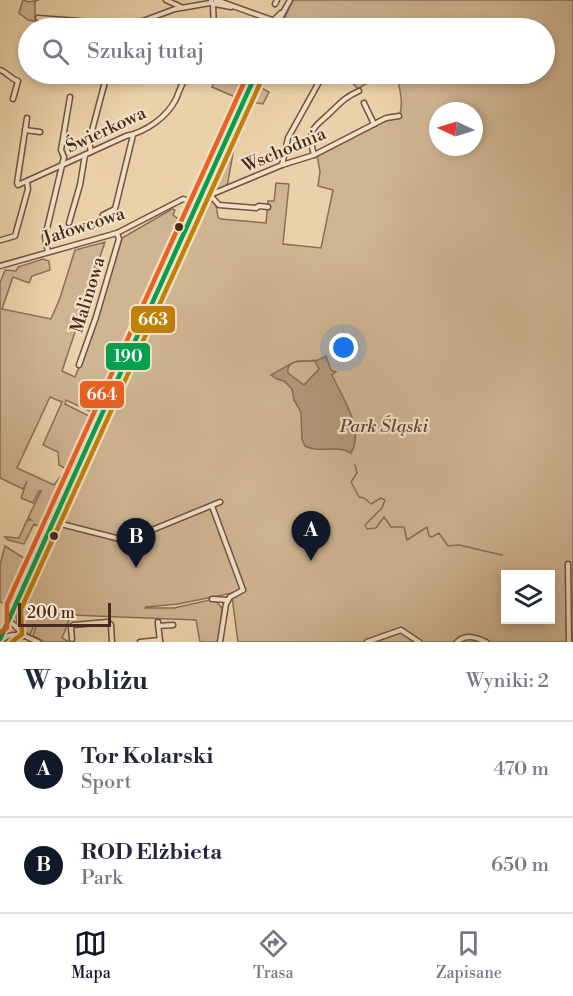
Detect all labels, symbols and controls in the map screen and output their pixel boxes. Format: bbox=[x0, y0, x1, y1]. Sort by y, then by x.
search box bbox=[18, 18, 555, 84]
icon: search bbox=[39, 35, 72, 68]
text: Szukaj tutaj bbox=[87, 38, 204, 65]
street label: Świerkowa bbox=[62, 101, 150, 159]
north arrow bbox=[429, 102, 483, 156]
street label: Wschodnia bbox=[238, 122, 330, 178]
street label: Jałowcowa bbox=[39, 202, 129, 250]
unlabelled marker bbox=[173, 221, 185, 233]
street label: Malinowa bbox=[66, 253, 111, 336]
line badge: 663 bbox=[130, 305, 176, 334]
text: 663 bbox=[138, 310, 168, 330]
your location bbox=[329, 333, 358, 362]
line badge: 190 bbox=[105, 342, 151, 371]
text: 190 bbox=[113, 347, 143, 367]
line badge: 664 bbox=[79, 380, 125, 409]
text: 664 bbox=[86, 385, 118, 405]
park label: Park Śląski bbox=[339, 415, 429, 438]
pin: A bbox=[292, 512, 330, 561]
pin: B bbox=[116, 518, 156, 568]
unlabelled marker bbox=[48, 530, 60, 542]
map controls bbox=[501, 570, 555, 624]
button: layers bbox=[501, 570, 555, 624]
scale bar bbox=[18, 600, 111, 628]
text: 200 m bbox=[27, 603, 75, 623]
text: W pobliżu bbox=[24, 665, 148, 697]
text: Wyniki: 2 bbox=[466, 669, 549, 694]
text: Tor Kolarski bbox=[81, 743, 213, 770]
text: A bbox=[36, 757, 51, 782]
text: 470 m bbox=[493, 757, 549, 782]
text: Sport bbox=[81, 770, 132, 795]
text: ROD Elżbieta bbox=[81, 839, 222, 866]
text: B bbox=[36, 853, 51, 878]
text: 650 m bbox=[491, 853, 549, 878]
text: Park bbox=[81, 866, 123, 891]
tab: Mapa bbox=[71, 927, 111, 983]
tab: Trasa bbox=[253, 927, 294, 983]
tab: Zapisane bbox=[436, 927, 502, 983]

